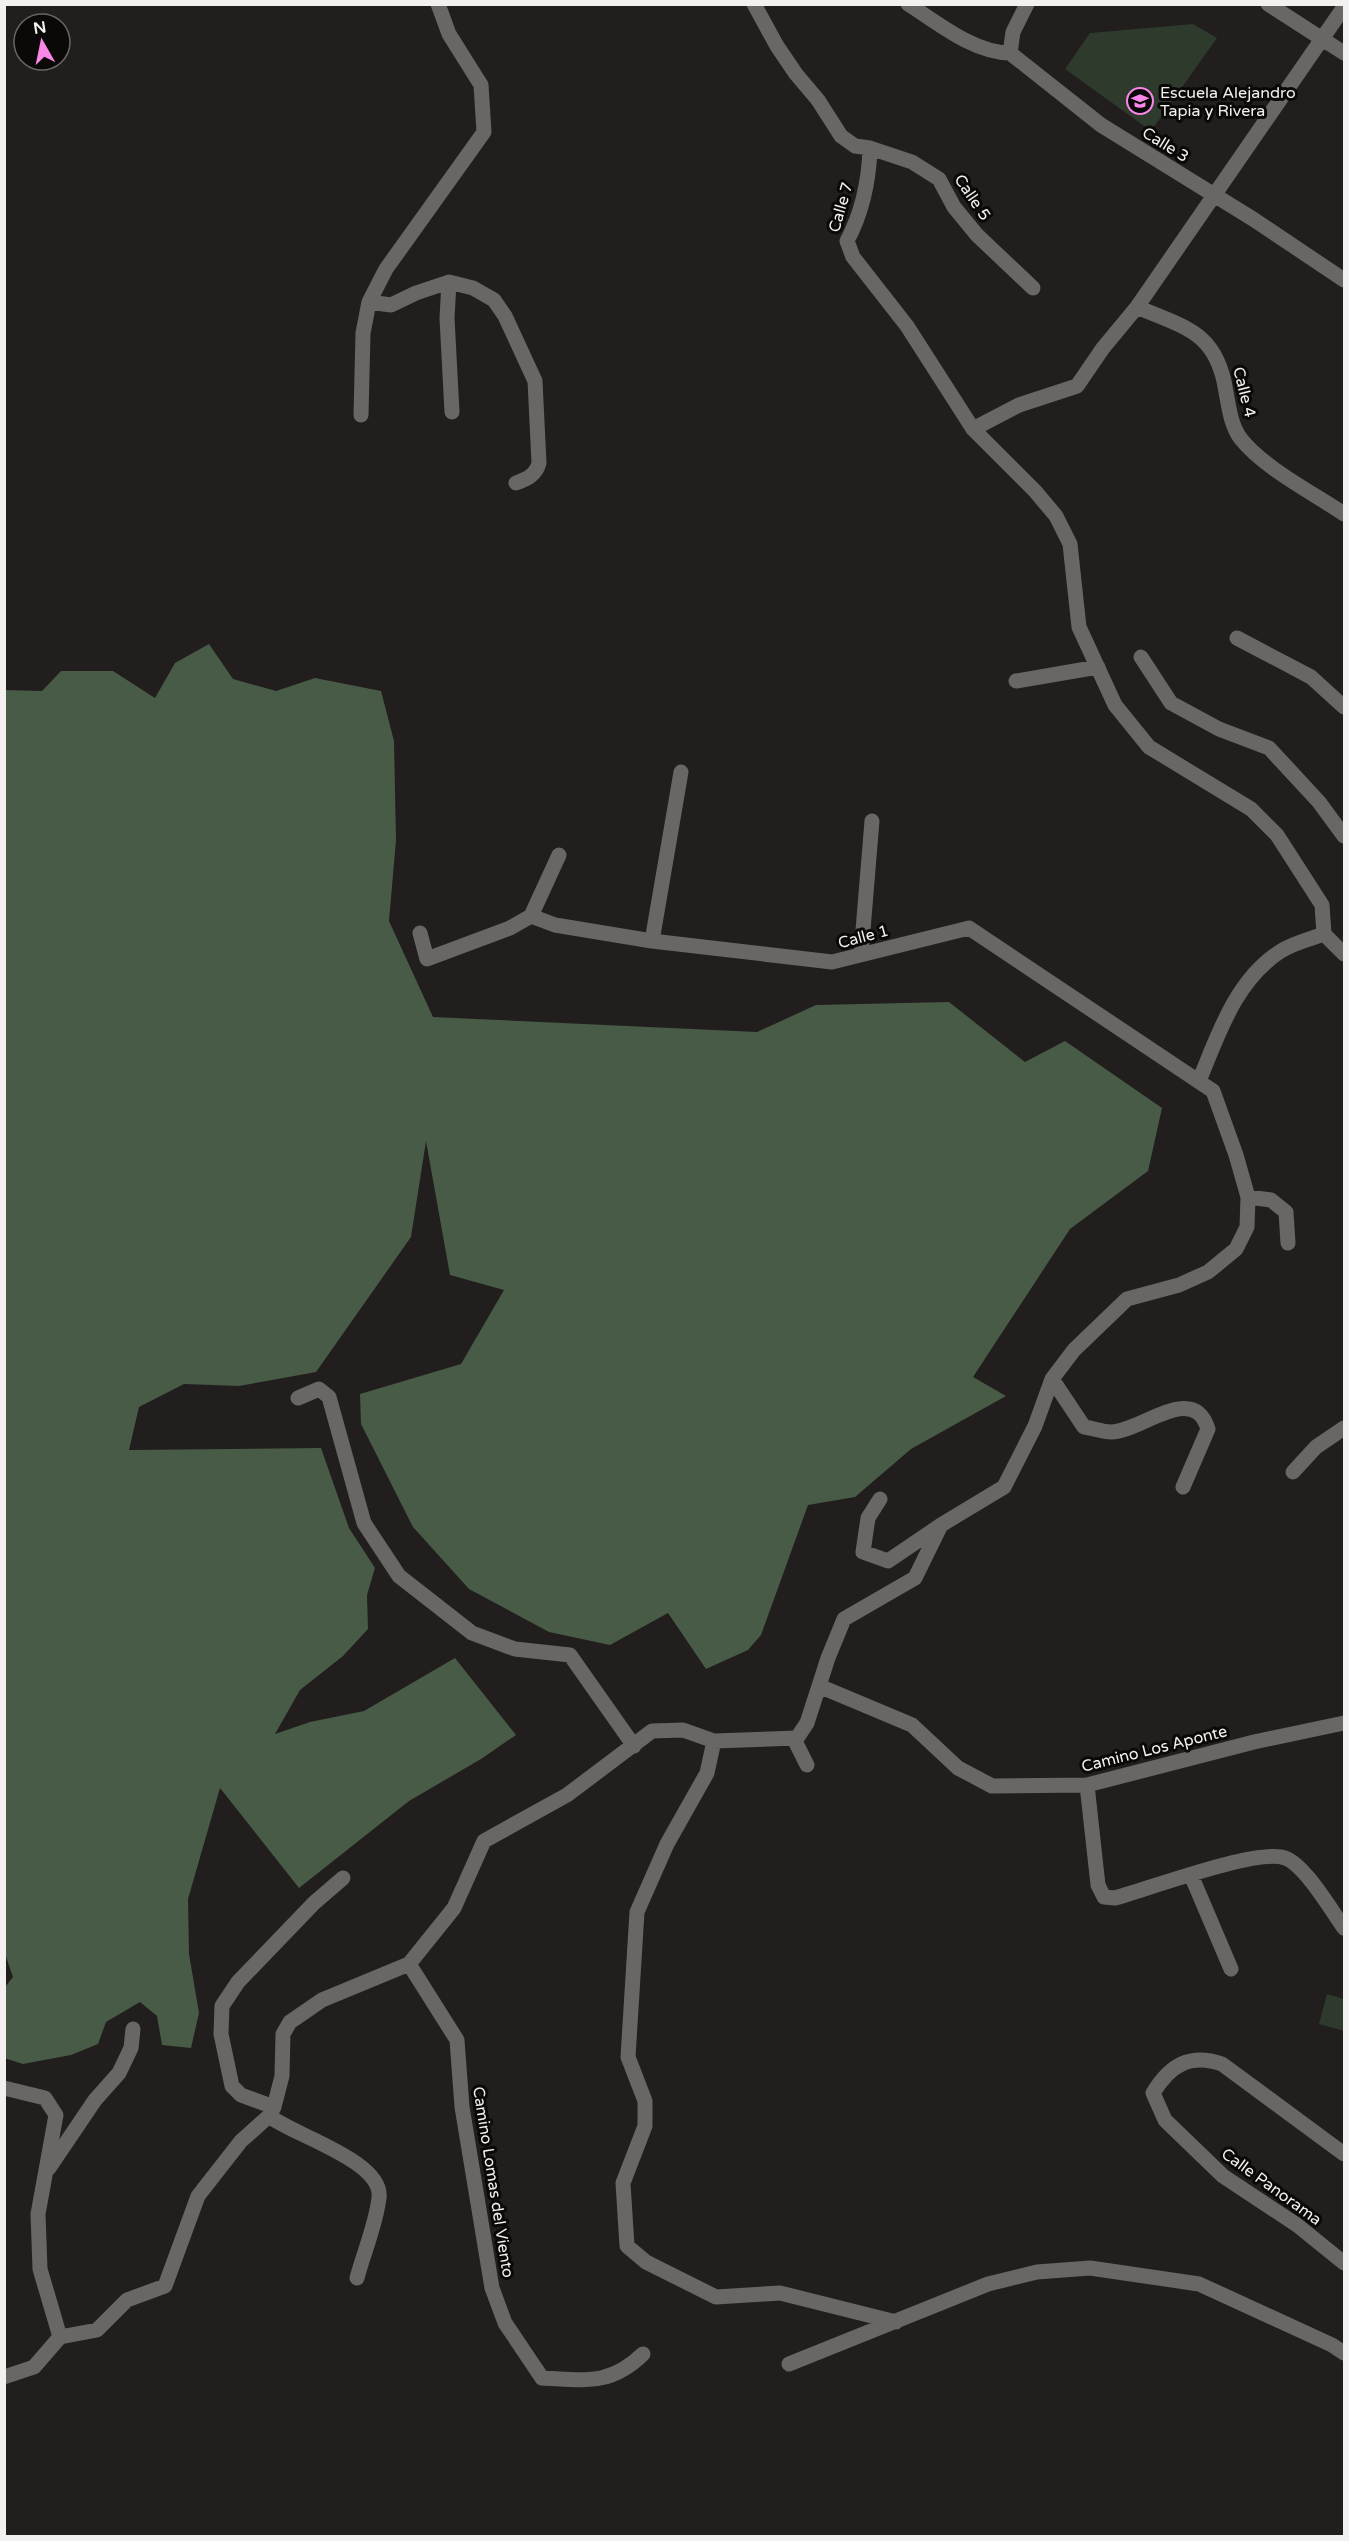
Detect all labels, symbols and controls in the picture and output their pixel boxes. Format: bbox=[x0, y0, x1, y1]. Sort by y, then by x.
north arrow bbox=[12, 12, 72, 72]
text: N bbox=[32, 17, 48, 39]
place label: Escuela Alejandro Tapia y Rivera bbox=[1160, 83, 1296, 121]
school or university icon: Escuela Alejandro Tapia y Rivera bbox=[1125, 86, 1155, 116]
street label: Calle 3 bbox=[1138, 123, 1193, 167]
street label: Calle 5 bbox=[950, 171, 995, 224]
street label: Calle 7 bbox=[824, 180, 858, 235]
street label: Calle 4 bbox=[1228, 365, 1260, 420]
street label: Calle 1 bbox=[836, 921, 891, 953]
street label: Camino Los Aponte bbox=[1079, 1721, 1229, 1777]
street label: Camino Lomas del Viento bbox=[468, 2085, 518, 2279]
street label: Calle Panorama bbox=[1217, 2144, 1325, 2230]

